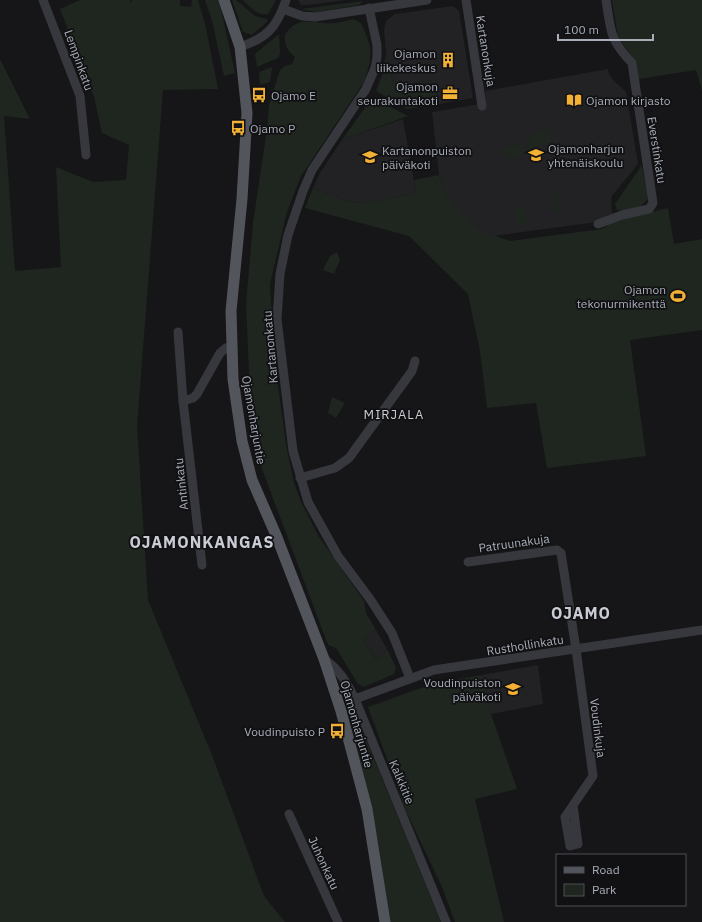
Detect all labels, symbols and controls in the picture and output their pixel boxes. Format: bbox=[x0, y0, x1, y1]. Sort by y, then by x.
street label: Kartanonkuja bbox=[473, 14, 499, 88]
scale bar bbox=[558, 16, 653, 42]
text: 100 m bbox=[564, 22, 599, 37]
street label: Lempinkatu bbox=[61, 28, 97, 92]
place label: Ojamon liikekeskus bbox=[377, 46, 436, 75]
building icon: Ojamon liikekeskus bbox=[439, 51, 457, 69]
place label: Ojamon seurakuntakoti bbox=[357, 79, 438, 108]
office icon: Ojamon seurakuntakoti bbox=[441, 84, 459, 102]
bus stop icon: Ojamo E bbox=[250, 86, 268, 104]
place label: Ojamo E bbox=[271, 88, 316, 103]
library icon: Ojamon kirjasto bbox=[565, 91, 583, 109]
place label: Ojamon kirjasto bbox=[586, 93, 671, 108]
street label: Everstinkatu bbox=[644, 116, 670, 184]
bus stop icon: Ojamo P bbox=[229, 119, 247, 137]
place label: Ojamo P bbox=[250, 121, 295, 136]
place label: Ojamonharjun yhtenäiskoulu bbox=[548, 141, 624, 170]
place label: Kartanonpuiston päiväkoti bbox=[382, 143, 472, 172]
school or university icon: Ojamonharjun yhtenäiskoulu bbox=[527, 146, 545, 164]
school or university icon: Kartanonpuiston päiväkoti bbox=[361, 148, 379, 166]
place label: Ojamon tekonurmikenttä bbox=[577, 282, 667, 311]
sports icon: Ojamon tekonurmikenttä bbox=[669, 287, 687, 305]
street label: Kartanonkatu bbox=[259, 310, 281, 384]
street label: Ojamonharjuntie bbox=[239, 374, 269, 466]
district label: MIRJALA bbox=[364, 406, 424, 423]
street label: Antinkatu bbox=[171, 457, 191, 511]
street label: Patruunakuja bbox=[478, 531, 551, 555]
district label: OJAMONKANGAS bbox=[130, 532, 274, 552]
district label: OJAMO bbox=[551, 603, 611, 623]
street label: Rusthollinkatu bbox=[485, 631, 565, 659]
place label: Voudinpuiston päiväkoti bbox=[424, 675, 501, 704]
street label: Ojamonharjuntie bbox=[337, 679, 377, 770]
school or university icon: Voudinpuiston päiväkoti bbox=[504, 680, 522, 698]
street label: Voudinkuja bbox=[587, 697, 609, 759]
bus stop icon: Voudinpuisto P bbox=[328, 722, 346, 740]
place label: Voudinpuisto P bbox=[244, 724, 325, 739]
street label: Kalkkitie bbox=[386, 758, 418, 807]
street label: Juhonkatu bbox=[305, 834, 343, 892]
legend bbox=[556, 854, 686, 906]
text: Road bbox=[592, 862, 620, 877]
text: Park bbox=[592, 882, 617, 897]

